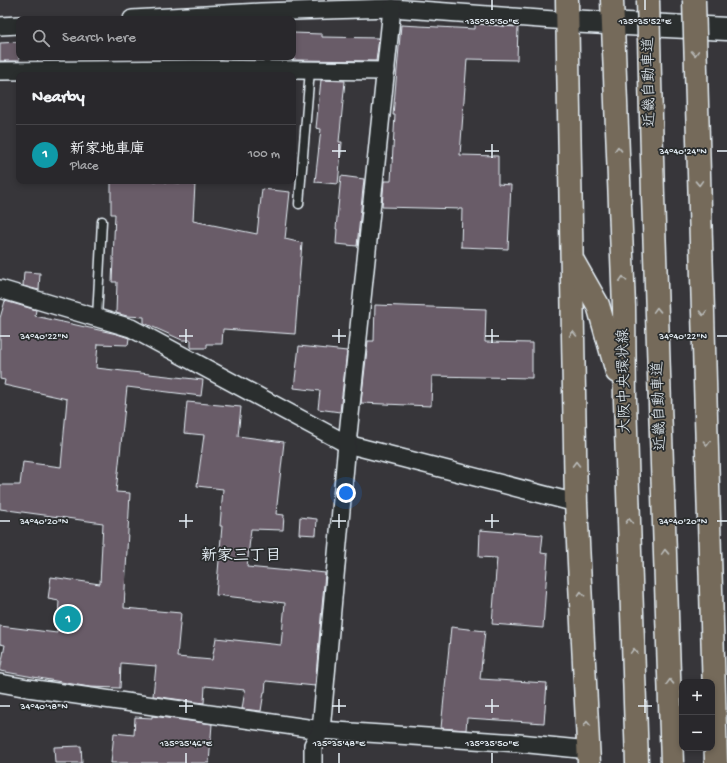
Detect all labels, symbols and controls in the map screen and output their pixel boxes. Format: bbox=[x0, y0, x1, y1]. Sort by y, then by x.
search box bbox=[16, 16, 296, 60]
text: 135°35'50"E bbox=[464, 16, 519, 28]
text: 135°35'52"E bbox=[618, 16, 672, 28]
icon: search bbox=[30, 27, 52, 49]
text: Search here bbox=[62, 29, 136, 47]
street label: 近畿自動車道 bbox=[639, 37, 660, 127]
one-way arrow bbox=[691, 50, 699, 56]
text: Nearby bbox=[32, 88, 85, 108]
text: 新家地車庫 bbox=[70, 141, 145, 159]
one-way arrow bbox=[614, 146, 622, 152]
text: 34°40'24"N bbox=[658, 146, 707, 158]
text: 1 bbox=[42, 147, 48, 162]
text: 100 m bbox=[248, 147, 280, 162]
text: Place bbox=[70, 159, 98, 174]
one-way arrow bbox=[695, 180, 703, 186]
one-way arrow bbox=[619, 276, 627, 282]
one-way arrow bbox=[652, 307, 661, 313]
one-way arrow bbox=[699, 310, 707, 316]
street label: 大阪中央環状線 bbox=[614, 328, 635, 434]
text: 34°40'22"N bbox=[19, 331, 68, 343]
one-way arrow bbox=[569, 331, 577, 337]
text: 34°40'22"N bbox=[658, 331, 707, 343]
street label: 近畿自動車道 bbox=[648, 361, 671, 451]
one-way arrow bbox=[703, 440, 711, 446]
one-way arrow bbox=[571, 461, 580, 467]
your location bbox=[336, 483, 356, 503]
text: 34°40'20"N bbox=[19, 516, 69, 528]
text: 34°40'20"N bbox=[658, 516, 708, 528]
one-way arrow bbox=[625, 518, 634, 524]
district label: 新家三丁目 bbox=[201, 546, 281, 567]
one-way arrow bbox=[661, 549, 669, 555]
one-way arrow bbox=[577, 591, 585, 597]
pin: 1 bbox=[55, 604, 81, 634]
one-way arrow bbox=[629, 648, 638, 654]
one-way arrow bbox=[665, 679, 674, 685]
map controls bbox=[679, 679, 715, 751]
button: + bbox=[679, 679, 715, 715]
text: 34°40'18"N bbox=[19, 701, 68, 713]
button: − bbox=[679, 715, 715, 751]
one-way arrow bbox=[583, 721, 592, 727]
text: 135°35'46"E bbox=[159, 738, 213, 750]
text: 135°35'48"E bbox=[312, 738, 366, 750]
text: 135°35'50"E bbox=[464, 738, 519, 750]

